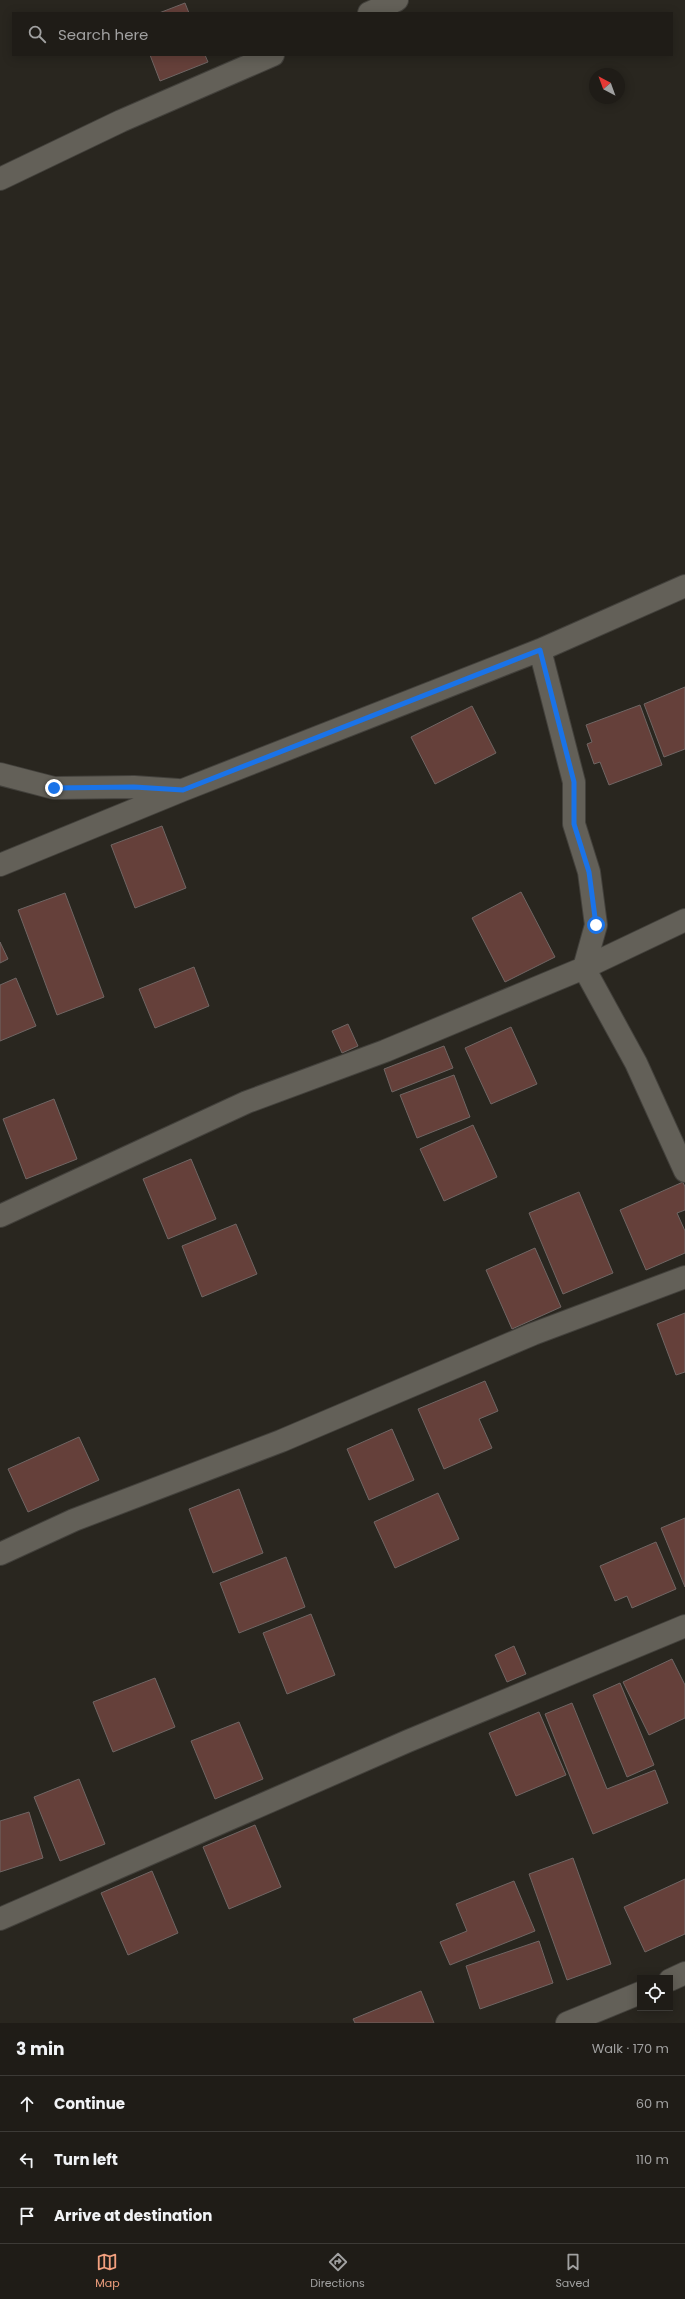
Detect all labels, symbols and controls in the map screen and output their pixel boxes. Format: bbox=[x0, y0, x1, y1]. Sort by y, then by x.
search box bbox=[12, 12, 673, 56]
icon: search bbox=[26, 23, 48, 45]
text: Search here bbox=[58, 24, 148, 45]
north arrow bbox=[589, 68, 625, 104]
route end bbox=[45, 779, 63, 797]
route start bbox=[587, 916, 605, 934]
map controls bbox=[637, 1975, 673, 2011]
button: locate bbox=[637, 1975, 673, 2011]
text: 3 min bbox=[16, 2037, 64, 2061]
text: Walk · 170 m bbox=[592, 2039, 669, 2058]
icon: ahead bbox=[16, 2093, 38, 2115]
text: Continue bbox=[54, 2093, 125, 2114]
text: 60 m bbox=[636, 2094, 669, 2113]
icon: left bbox=[16, 2149, 38, 2171]
text: Turn left bbox=[54, 2149, 118, 2170]
text: 110 m bbox=[636, 2150, 669, 2169]
icon: arrive bbox=[16, 2205, 38, 2227]
text: Arrive at destination bbox=[54, 2205, 212, 2226]
tab: Map bbox=[95, 2251, 120, 2292]
tab: Directions bbox=[310, 2251, 365, 2292]
tab: Saved bbox=[555, 2251, 590, 2292]

